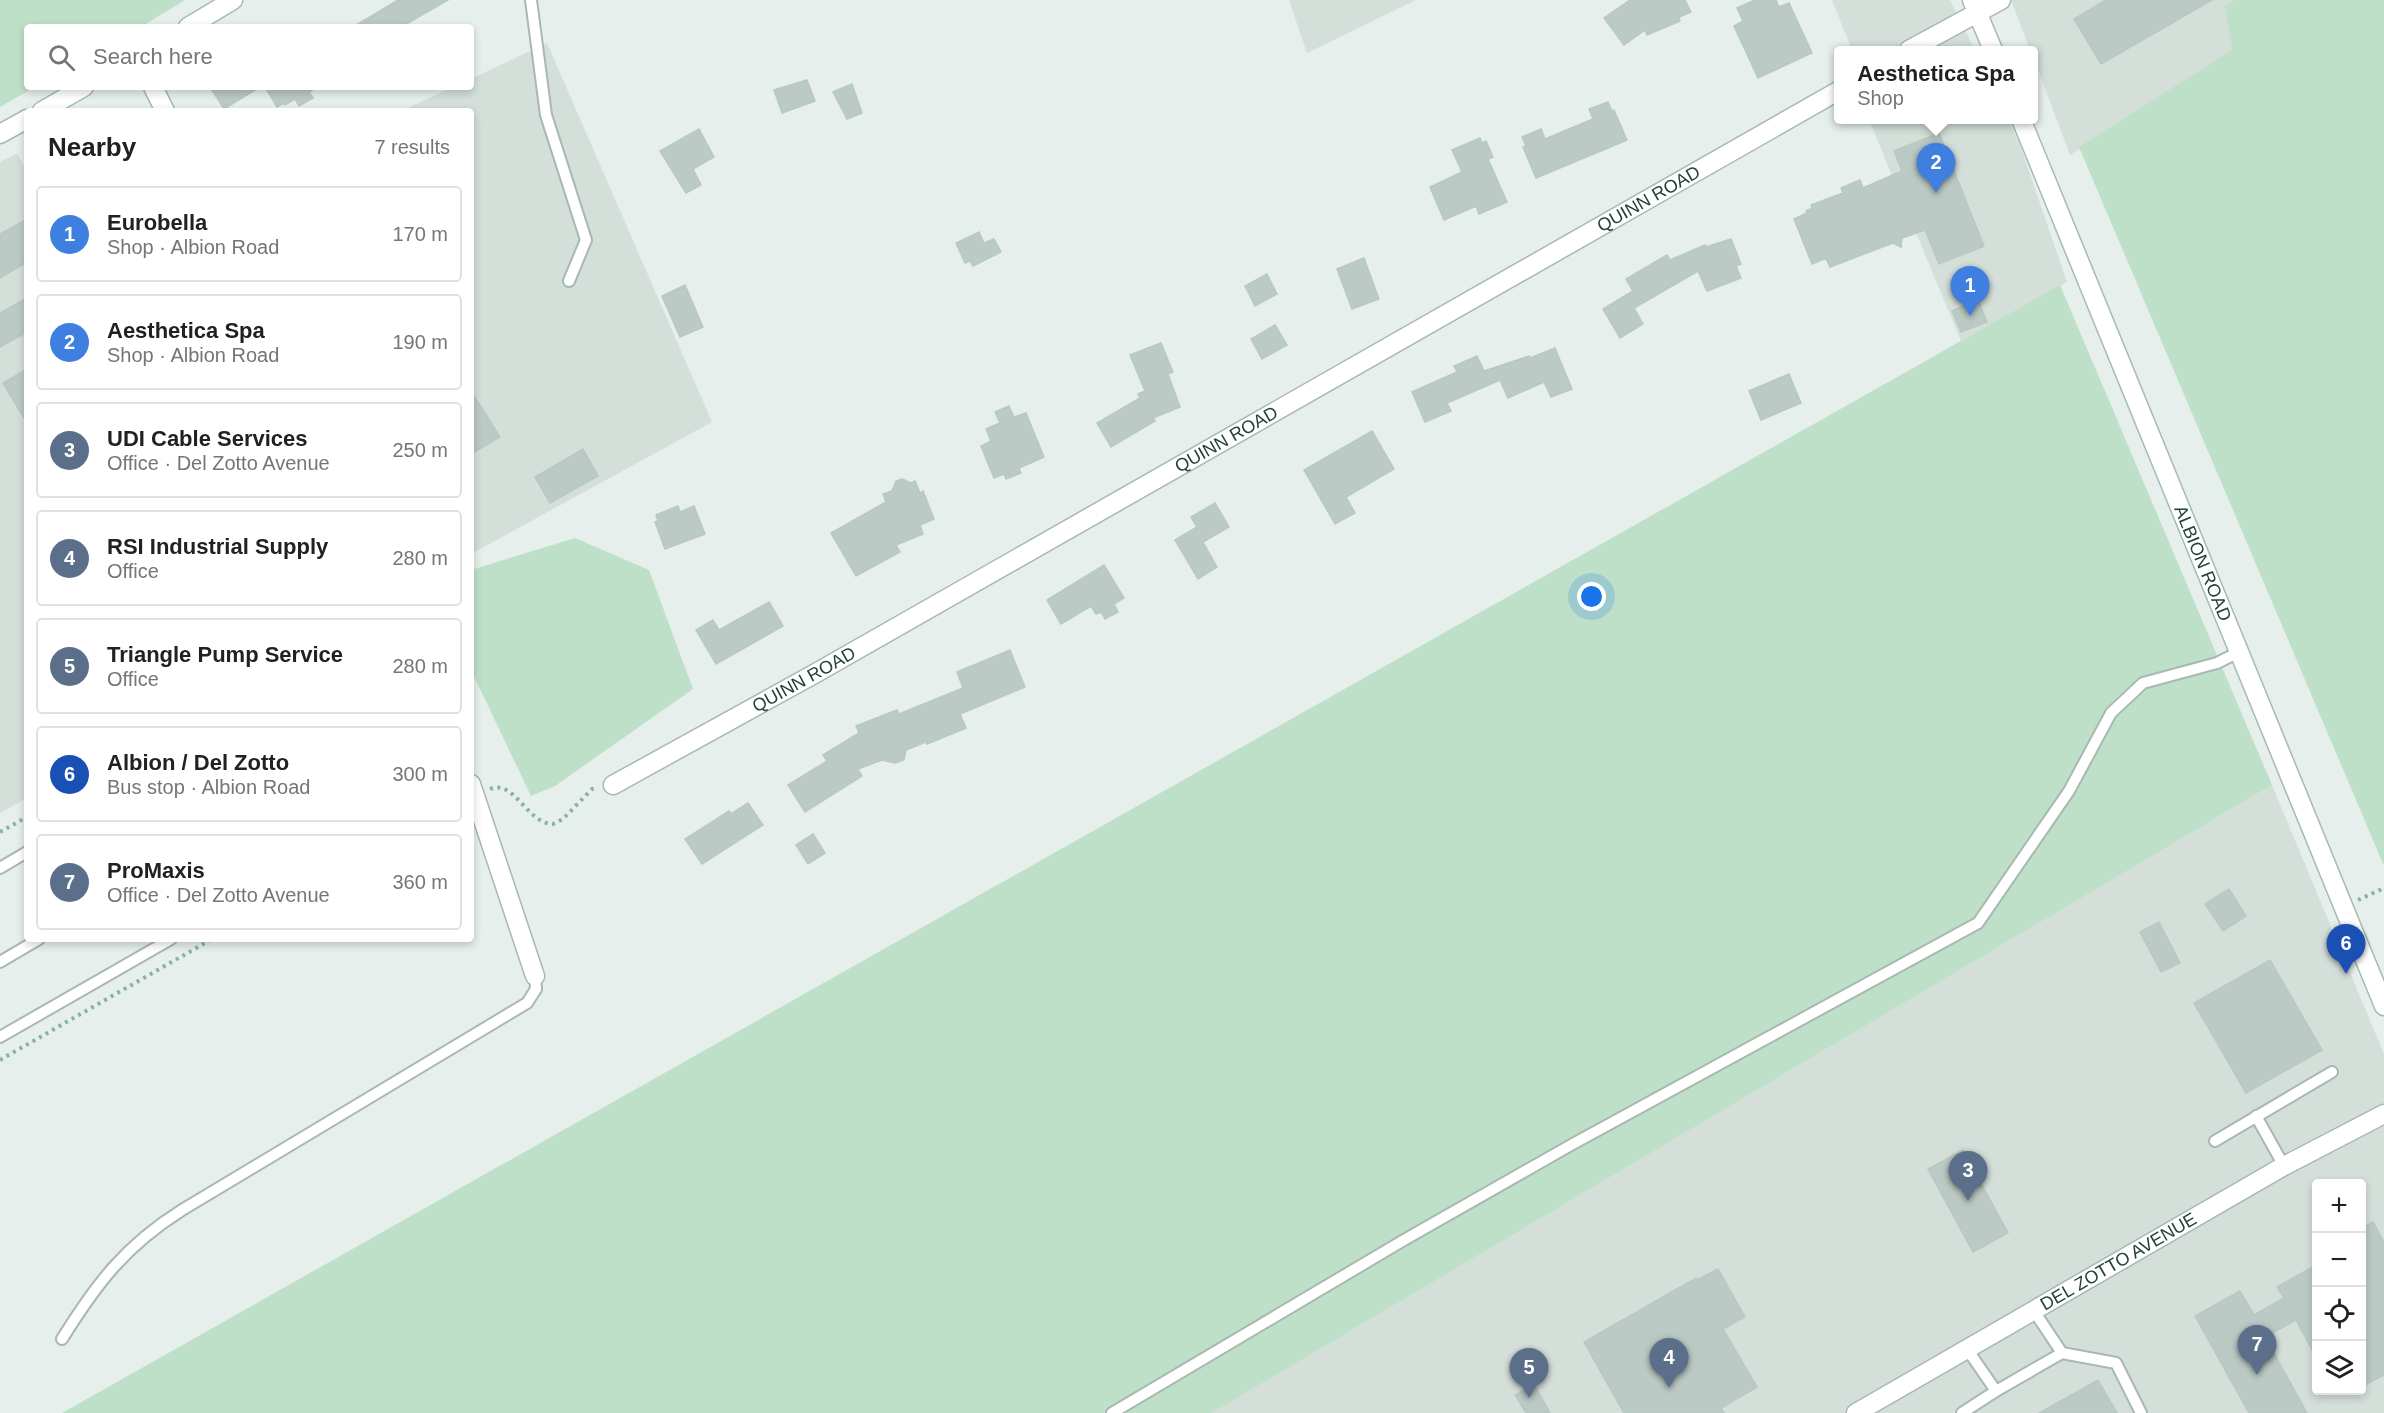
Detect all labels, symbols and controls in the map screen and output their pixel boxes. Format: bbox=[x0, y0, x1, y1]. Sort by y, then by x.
search box bbox=[24, 24, 474, 90]
icon: search bbox=[45, 41, 78, 74]
text: Search here bbox=[93, 44, 213, 69]
popup bbox=[1834, 46, 2038, 124]
text: Aesthetica Spa bbox=[1857, 61, 2015, 86]
text: Shop bbox=[1857, 87, 1904, 109]
text: Nearby bbox=[48, 132, 136, 162]
text: 7 results bbox=[374, 136, 450, 158]
pin: 2 bbox=[1916, 144, 1956, 193]
street label: QUINN ROAD bbox=[1594, 162, 1704, 236]
text: Eurobella bbox=[107, 210, 207, 235]
text: 1 bbox=[64, 223, 75, 245]
text: 170 m bbox=[392, 223, 448, 245]
text: Shop · Albion Road bbox=[107, 236, 279, 258]
pin: 1 bbox=[1950, 266, 1990, 316]
text: Aesthetica Spa bbox=[107, 318, 265, 343]
text: 2 bbox=[64, 331, 75, 353]
text: 190 m bbox=[392, 331, 448, 353]
text: Shop · Albion Road bbox=[107, 344, 279, 366]
street label: QUINN ROAD bbox=[1171, 402, 1281, 477]
text: UDI Cable Services bbox=[107, 426, 308, 451]
text: 3 bbox=[64, 439, 75, 461]
text: 250 m bbox=[392, 439, 448, 461]
text: Office · Del Zotto Avenue bbox=[107, 452, 330, 474]
street label: ALBION ROAD bbox=[2170, 502, 2235, 624]
text: RSI Industrial Supply bbox=[107, 534, 328, 559]
text: 4 bbox=[64, 547, 75, 569]
text: 280 m bbox=[392, 547, 448, 569]
text: Office bbox=[107, 560, 159, 582]
your location bbox=[1577, 582, 1606, 611]
text: Triangle Pump Service bbox=[107, 642, 343, 667]
street label: QUINN ROAD bbox=[749, 643, 859, 716]
text: 5 bbox=[64, 655, 75, 677]
text: 280 m bbox=[392, 655, 448, 677]
text: Office bbox=[107, 668, 159, 690]
text: Albion / Del Zotto bbox=[107, 750, 289, 775]
text: 6 bbox=[64, 763, 75, 785]
text: 300 m bbox=[392, 763, 448, 785]
text: Bus stop · Albion Road bbox=[107, 776, 310, 798]
text: ProMaxis bbox=[107, 858, 205, 883]
text: 7 bbox=[64, 871, 75, 893]
text: 360 m bbox=[392, 871, 448, 893]
text: Office · Del Zotto Avenue bbox=[107, 884, 330, 906]
pin: 6 bbox=[2326, 924, 2366, 974]
pin: 3 bbox=[1948, 1152, 1988, 1201]
map controls bbox=[2312, 1179, 2366, 1395]
button: + bbox=[2312, 1179, 2366, 1233]
street label: DEL ZOTTO AVENUE bbox=[2037, 1209, 2200, 1314]
button: − bbox=[2312, 1233, 2366, 1287]
button: locate bbox=[2312, 1287, 2366, 1341]
pin: 7 bbox=[2238, 1326, 2276, 1375]
pin: 4 bbox=[1650, 1338, 1688, 1388]
button: layers bbox=[2312, 1341, 2366, 1395]
pin: 5 bbox=[1510, 1348, 1549, 1398]

